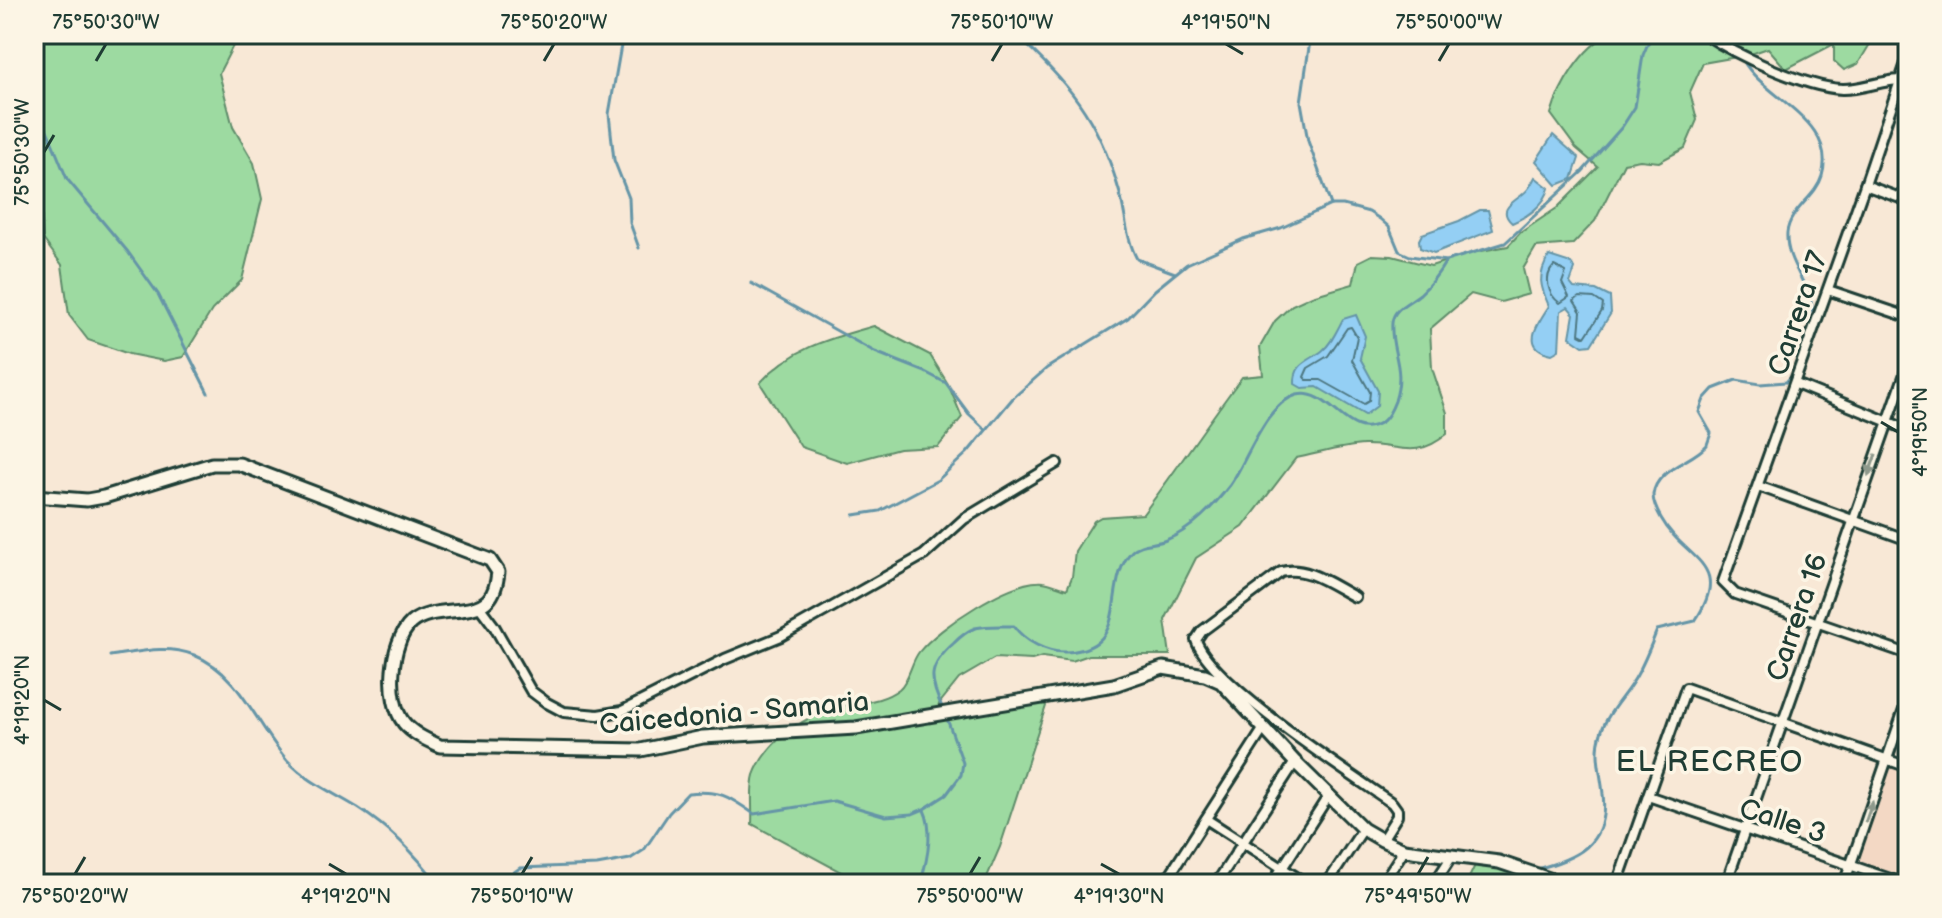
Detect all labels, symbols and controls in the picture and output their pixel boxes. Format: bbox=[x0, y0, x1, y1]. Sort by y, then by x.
text: 75°50'30"W bbox=[52, 11, 160, 35]
text: 75°50'20"W bbox=[500, 11, 608, 35]
text: 75°50'10"W bbox=[950, 11, 1054, 35]
text: 4°19'50"N bbox=[1181, 11, 1271, 35]
text: 75°50'00"W bbox=[1395, 11, 1503, 35]
text: 75°50'30"W bbox=[11, 98, 35, 206]
street label: Carrera 17 bbox=[1762, 247, 1835, 380]
text: 4°19'50"N bbox=[1909, 387, 1933, 477]
one-way arrow bbox=[1866, 453, 1878, 477]
street label: Carrera 16 bbox=[1760, 549, 1835, 686]
text: 4°19'20"N bbox=[11, 655, 35, 745]
street label: Caicedonia - Samaria bbox=[598, 685, 870, 742]
district label: EL RECREO bbox=[1616, 744, 1804, 780]
street label: Calle 3 bbox=[1735, 792, 1830, 851]
one-way arrow bbox=[1863, 800, 1875, 824]
text: 75°50'20"W bbox=[21, 885, 129, 909]
text: 4°19'20"N bbox=[301, 885, 391, 909]
text: 75°50'10"W bbox=[470, 885, 574, 909]
text: 75°50'00"W bbox=[916, 885, 1024, 909]
text: 4°19'30"N bbox=[1074, 885, 1164, 909]
text: 75°49'50"W bbox=[1364, 885, 1472, 909]

